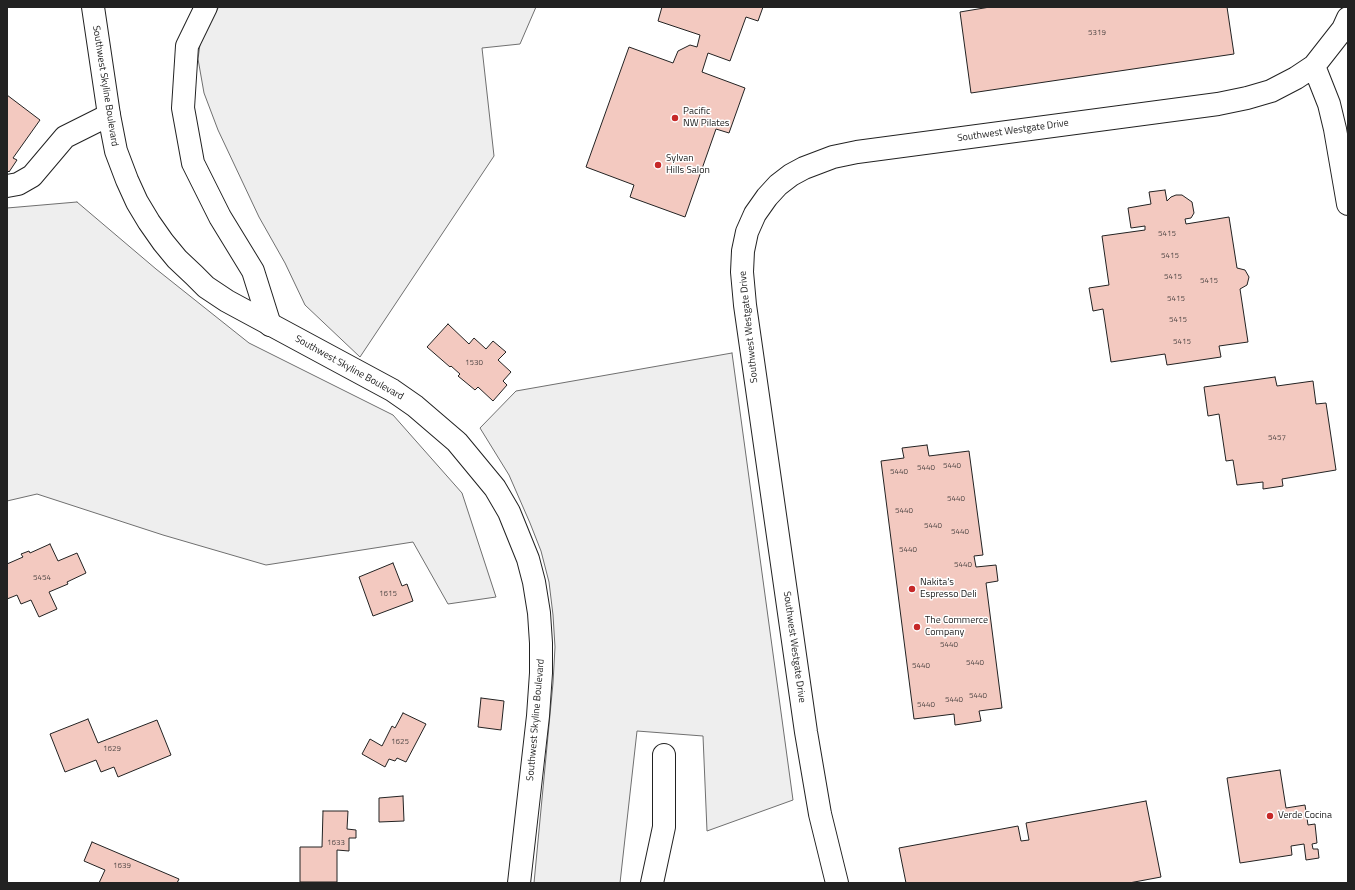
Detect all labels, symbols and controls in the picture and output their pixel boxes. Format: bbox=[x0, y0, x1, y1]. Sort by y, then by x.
street label: Southwest Skyline Boulevard bbox=[90, 25, 120, 147]
house number: 5319 bbox=[1088, 28, 1106, 38]
place label: Pacific NW Pilates bbox=[683, 106, 729, 130]
marker: Pacific NW Pilates bbox=[670, 113, 680, 123]
street label: Southwest Westgate Drive bbox=[956, 117, 1070, 145]
place label: Sylvan Hills Salon bbox=[666, 153, 710, 176]
marker: Sylvan Hills Salon bbox=[653, 160, 663, 170]
house number: 5415 bbox=[1158, 229, 1176, 239]
house number: 5415 bbox=[1161, 251, 1179, 261]
street label: Southwest Westgate Drive bbox=[737, 270, 761, 384]
house number: 5415 bbox=[1164, 272, 1182, 282]
house number: 5415 bbox=[1200, 276, 1218, 286]
house number: 5415 bbox=[1167, 294, 1185, 304]
house number: 5415 bbox=[1169, 315, 1187, 325]
street label: Southwest Skyline Boulevard bbox=[293, 333, 405, 403]
house number: 5415 bbox=[1173, 337, 1191, 347]
house number: 1530 bbox=[465, 358, 483, 368]
house number: 5457 bbox=[1268, 433, 1286, 443]
house number: 5440 bbox=[943, 461, 961, 471]
house number: 5440 bbox=[917, 463, 935, 473]
house number: 5440 bbox=[890, 467, 908, 477]
house number: 5440 bbox=[947, 494, 965, 504]
house number: 5440 bbox=[895, 506, 913, 516]
house number: 5440 bbox=[924, 521, 942, 531]
house number: 5440 bbox=[951, 527, 969, 537]
house number: 5440 bbox=[899, 545, 917, 555]
house number: 5440 bbox=[954, 560, 972, 570]
house number: 5454 bbox=[33, 573, 51, 583]
place label: Nakita's Espresso Deli bbox=[920, 577, 977, 600]
marker: Nakita's Espresso Deli bbox=[907, 584, 917, 594]
house number: 1615 bbox=[379, 589, 397, 599]
street label: Southwest Westgate Drive bbox=[780, 590, 808, 704]
place label: The Commerce Company bbox=[925, 615, 988, 638]
marker: The Commerce Company bbox=[912, 622, 922, 632]
house number: 5440 bbox=[940, 640, 958, 650]
house number: 5440 bbox=[966, 658, 984, 668]
street label: Southwest Skyline Boulevard bbox=[525, 659, 547, 781]
house number: 5440 bbox=[912, 661, 930, 671]
house number: 5440 bbox=[969, 691, 987, 701]
house number: 5440 bbox=[945, 695, 963, 705]
house number: 5440 bbox=[917, 700, 935, 710]
house number: 1625 bbox=[391, 737, 409, 747]
house number: 1629 bbox=[103, 744, 121, 754]
place label: Verde Cocina bbox=[1278, 810, 1332, 822]
marker: Verde Cocina bbox=[1265, 811, 1275, 821]
house number: 1633 bbox=[327, 838, 345, 848]
house number: 1639 bbox=[113, 861, 131, 871]

